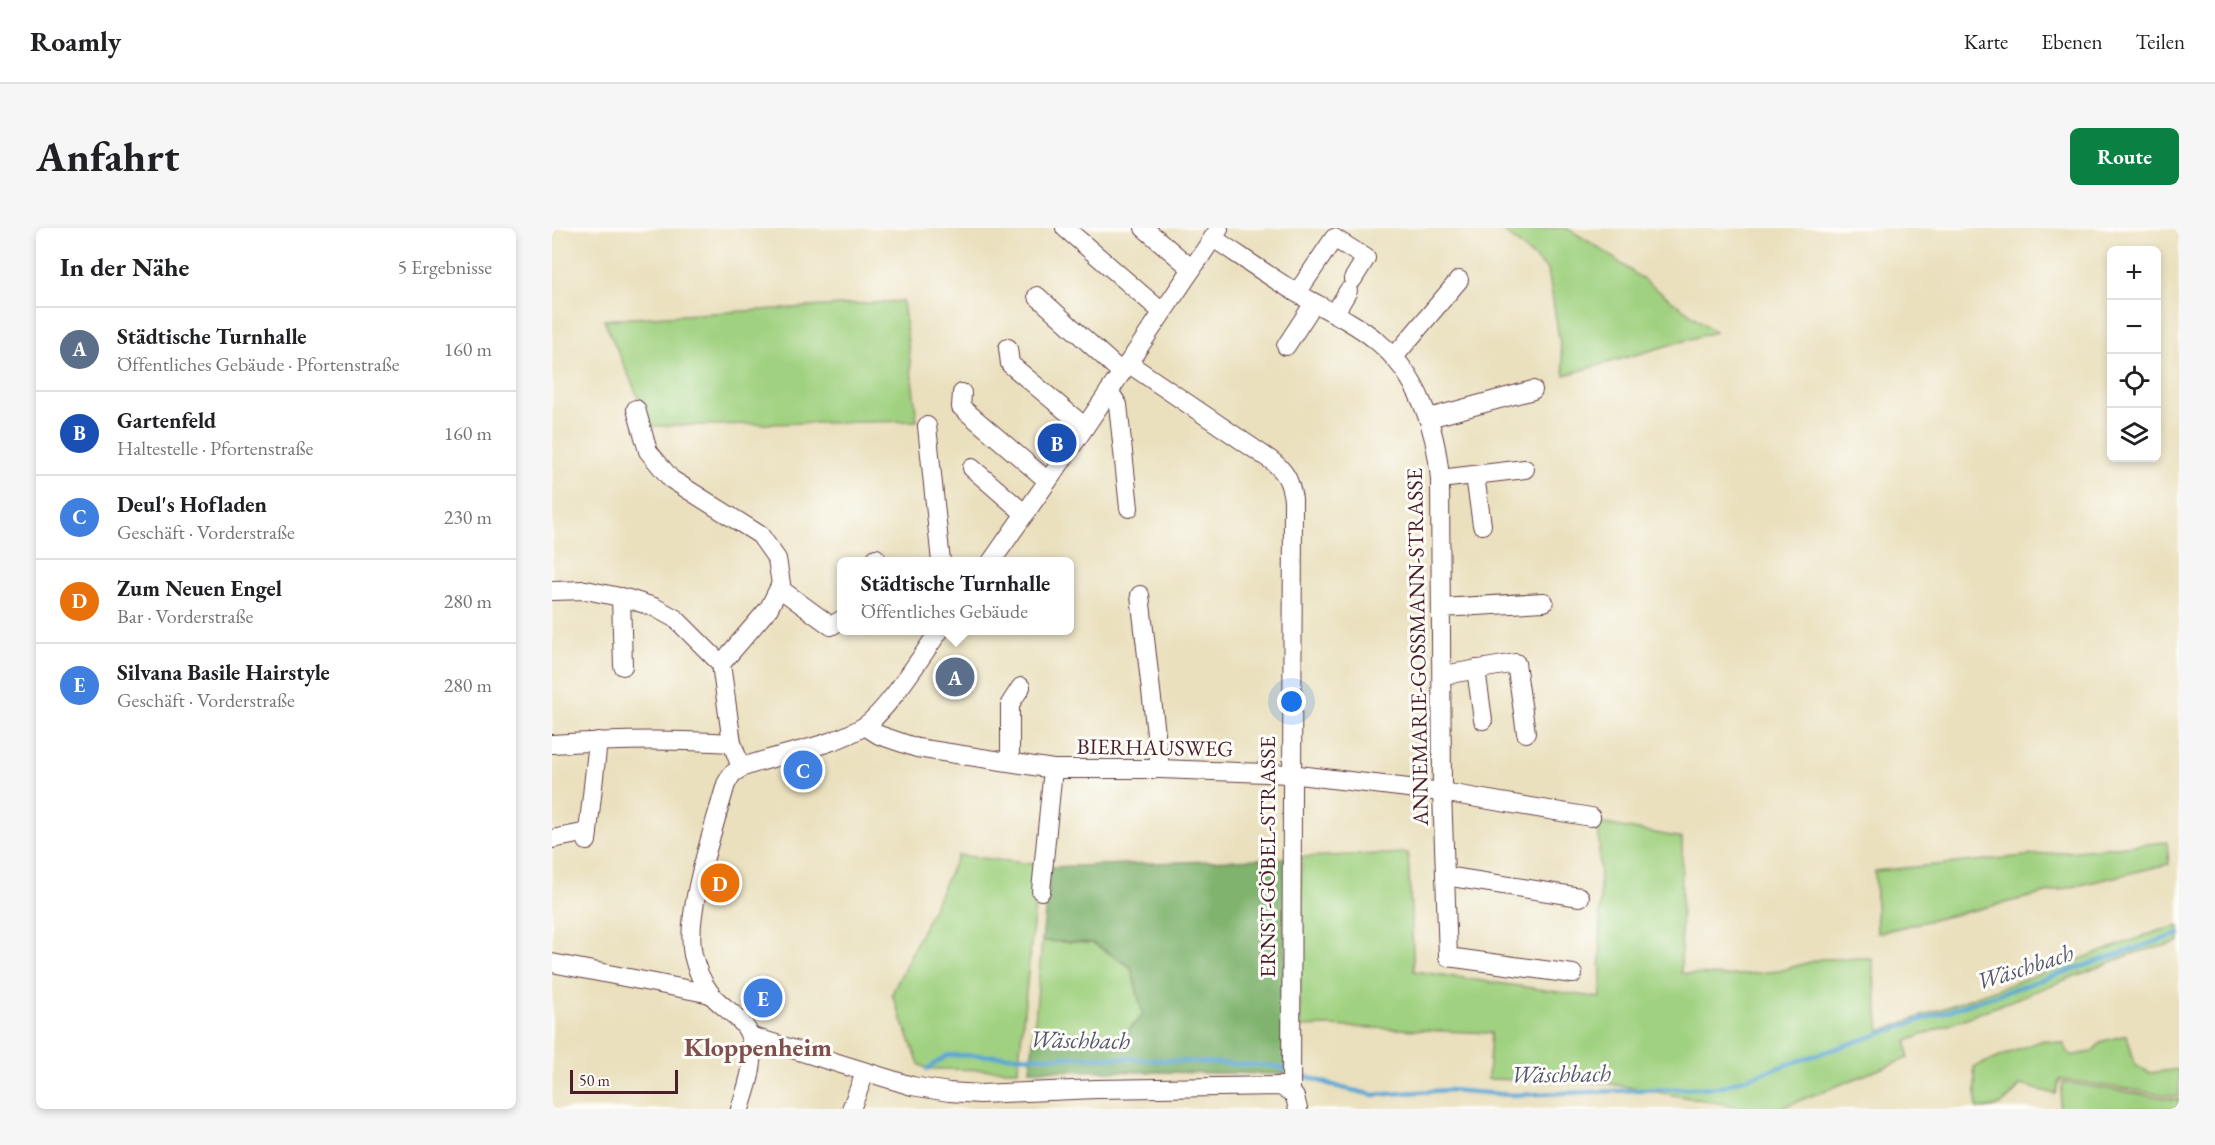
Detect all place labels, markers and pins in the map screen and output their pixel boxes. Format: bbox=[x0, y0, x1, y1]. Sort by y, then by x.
pin: B bbox=[1038, 420, 1076, 466]
pin: A bbox=[936, 654, 974, 700]
pin: C bbox=[784, 748, 822, 792]
pin: D bbox=[700, 860, 740, 906]
pin: E bbox=[744, 976, 782, 1020]

